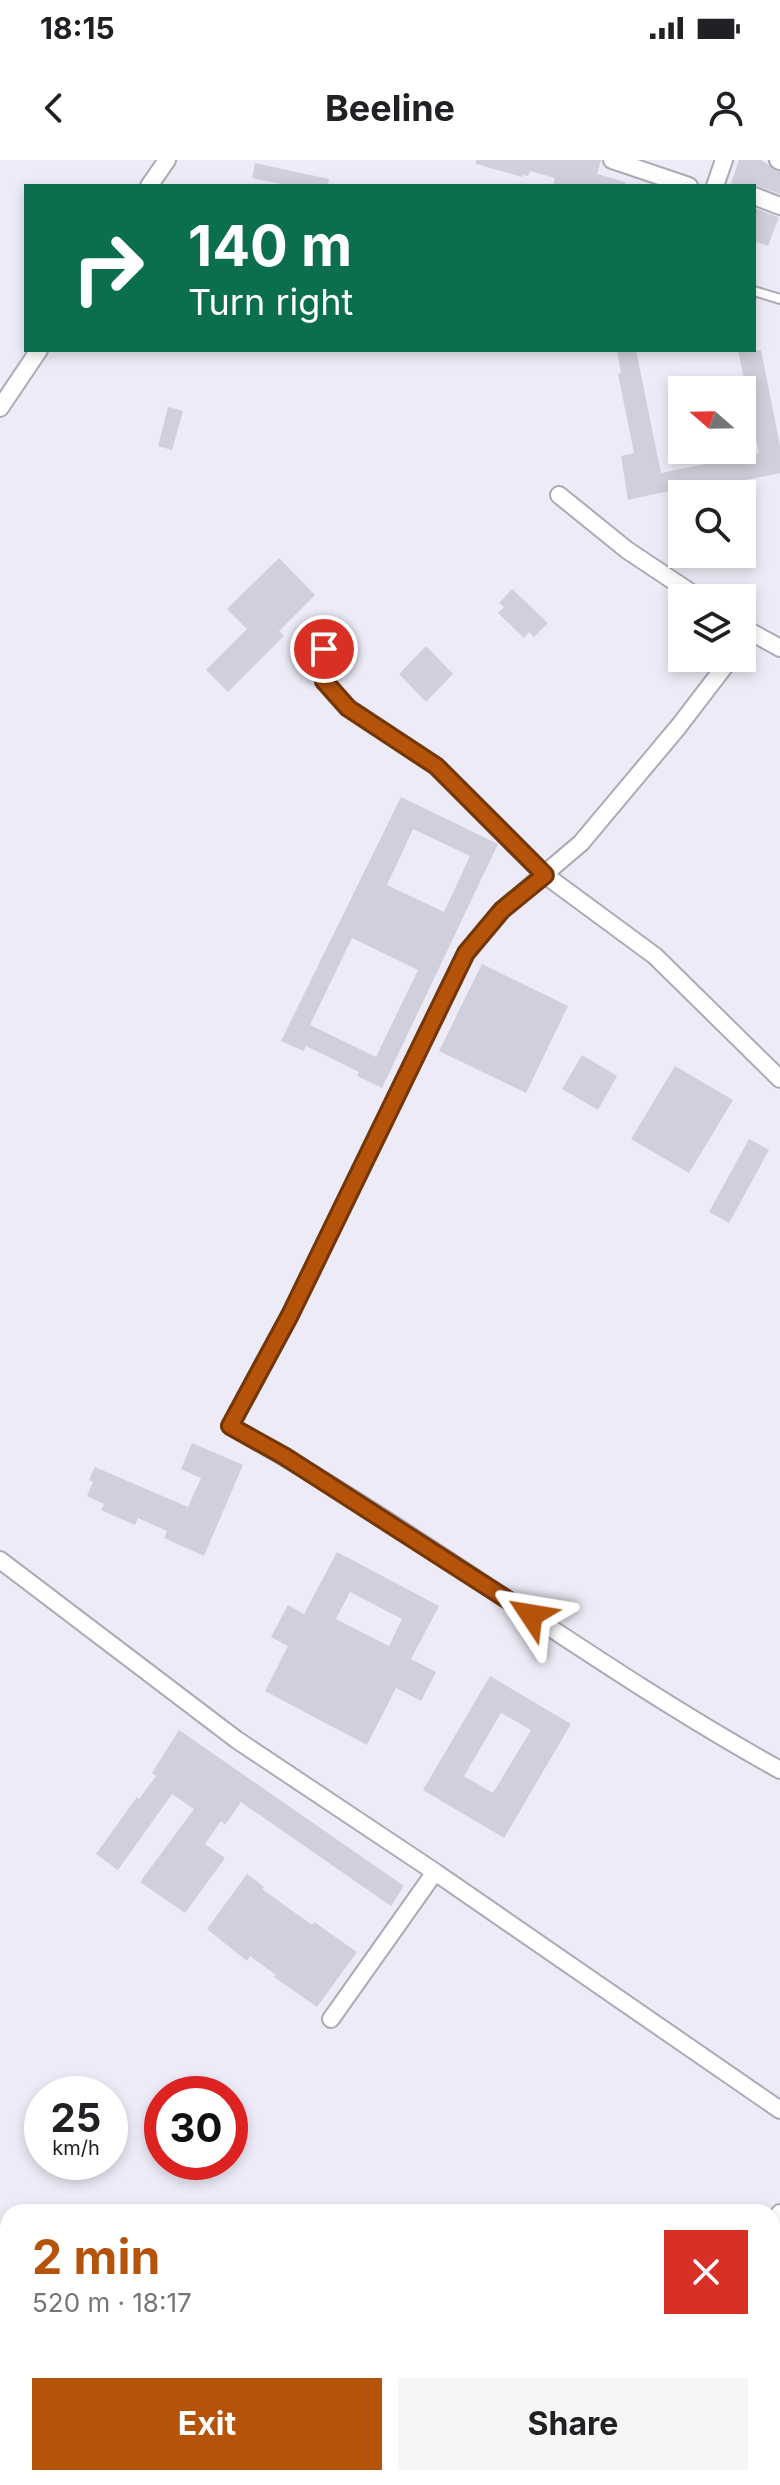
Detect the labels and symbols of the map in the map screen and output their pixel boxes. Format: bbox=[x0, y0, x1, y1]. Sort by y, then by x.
north arrow bbox=[668, 376, 756, 464]
pin bbox=[290, 615, 358, 683]
position arrow bbox=[489, 1573, 573, 1657]
speed limit sign: 30 bbox=[144, 2076, 248, 2180]

